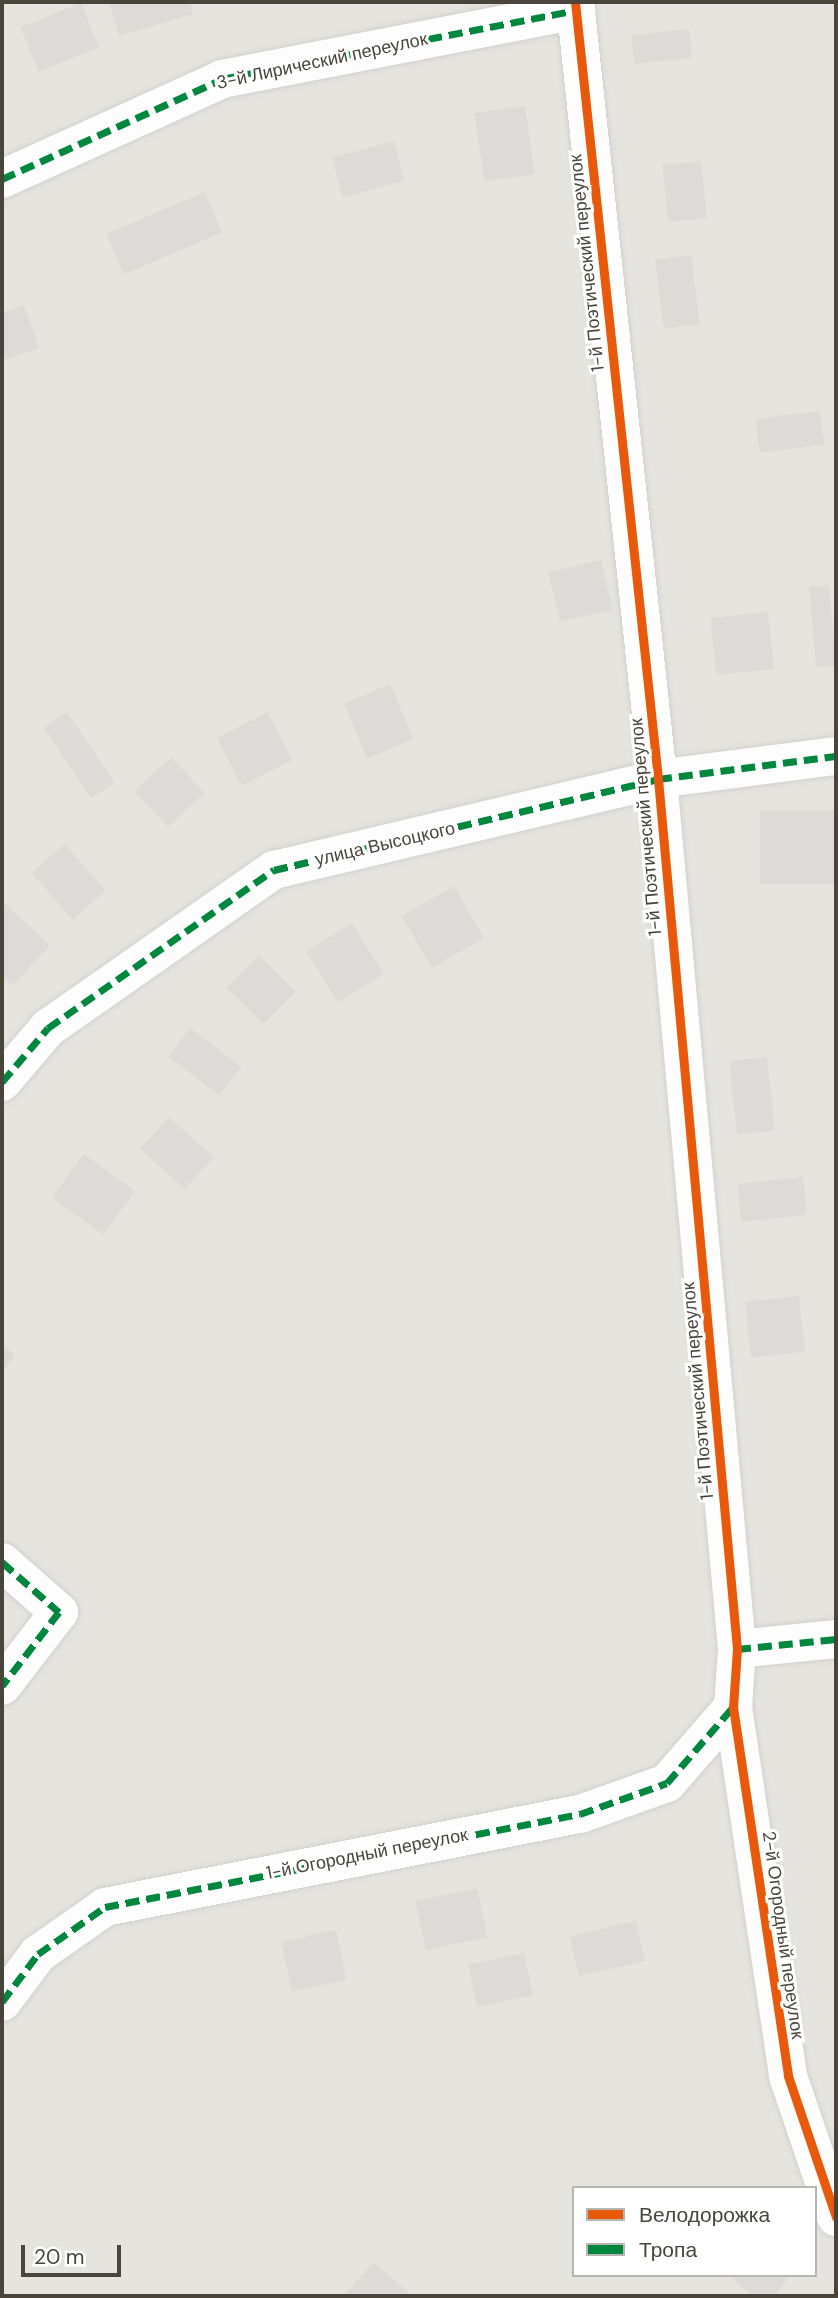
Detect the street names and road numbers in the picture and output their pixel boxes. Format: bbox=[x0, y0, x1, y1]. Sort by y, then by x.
street label: 3-й Лирический переулок bbox=[215, 28, 429, 94]
street label: 1-й Поэтический переулок bbox=[565, 153, 609, 373]
street label: 1-й Поэтический переулок bbox=[626, 717, 666, 937]
street label: улица Высоцкого bbox=[313, 817, 457, 871]
street label: 1-й Поэтический переулок bbox=[678, 1281, 718, 1501]
street label: 1-й Огородный переулок bbox=[264, 1824, 470, 1884]
street label: 2-й Огородный переулок bbox=[758, 1830, 808, 2040]

